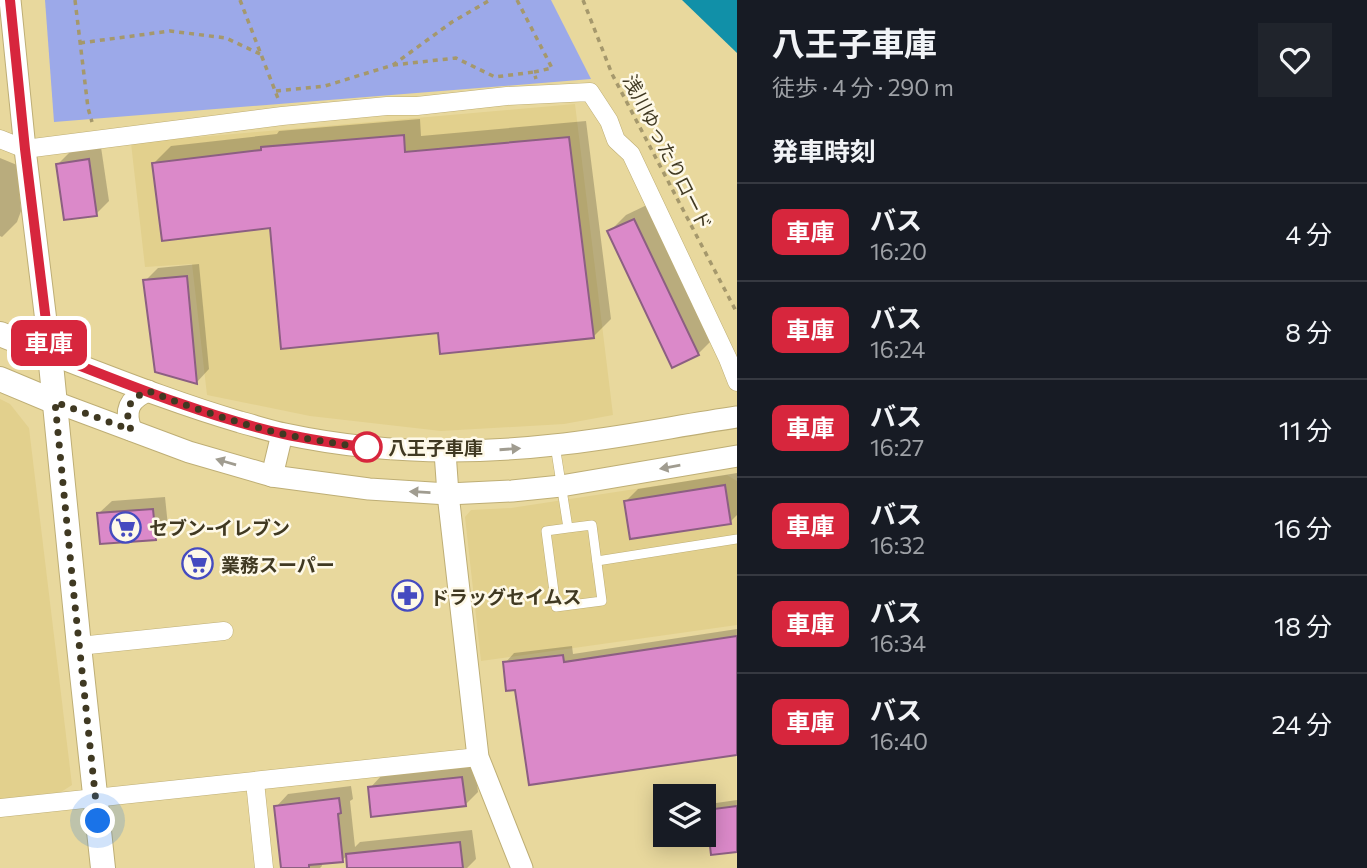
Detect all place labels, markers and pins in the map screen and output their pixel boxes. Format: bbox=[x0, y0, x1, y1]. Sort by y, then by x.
marker: 八王子車庫 bbox=[352, 432, 382, 462]
place label: 八王子車庫 bbox=[388, 436, 483, 459]
supermarket icon: セブン-イレブン bbox=[109, 510, 143, 544]
place label: セブン-イレブン bbox=[149, 516, 290, 539]
supermarket icon: 業務スーパー bbox=[181, 547, 215, 581]
place label: 業務スーパー bbox=[221, 553, 335, 576]
pharmacy icon: ドラッグセイムス bbox=[390, 579, 424, 613]
place label: ドラッグセイムス bbox=[430, 585, 582, 608]

